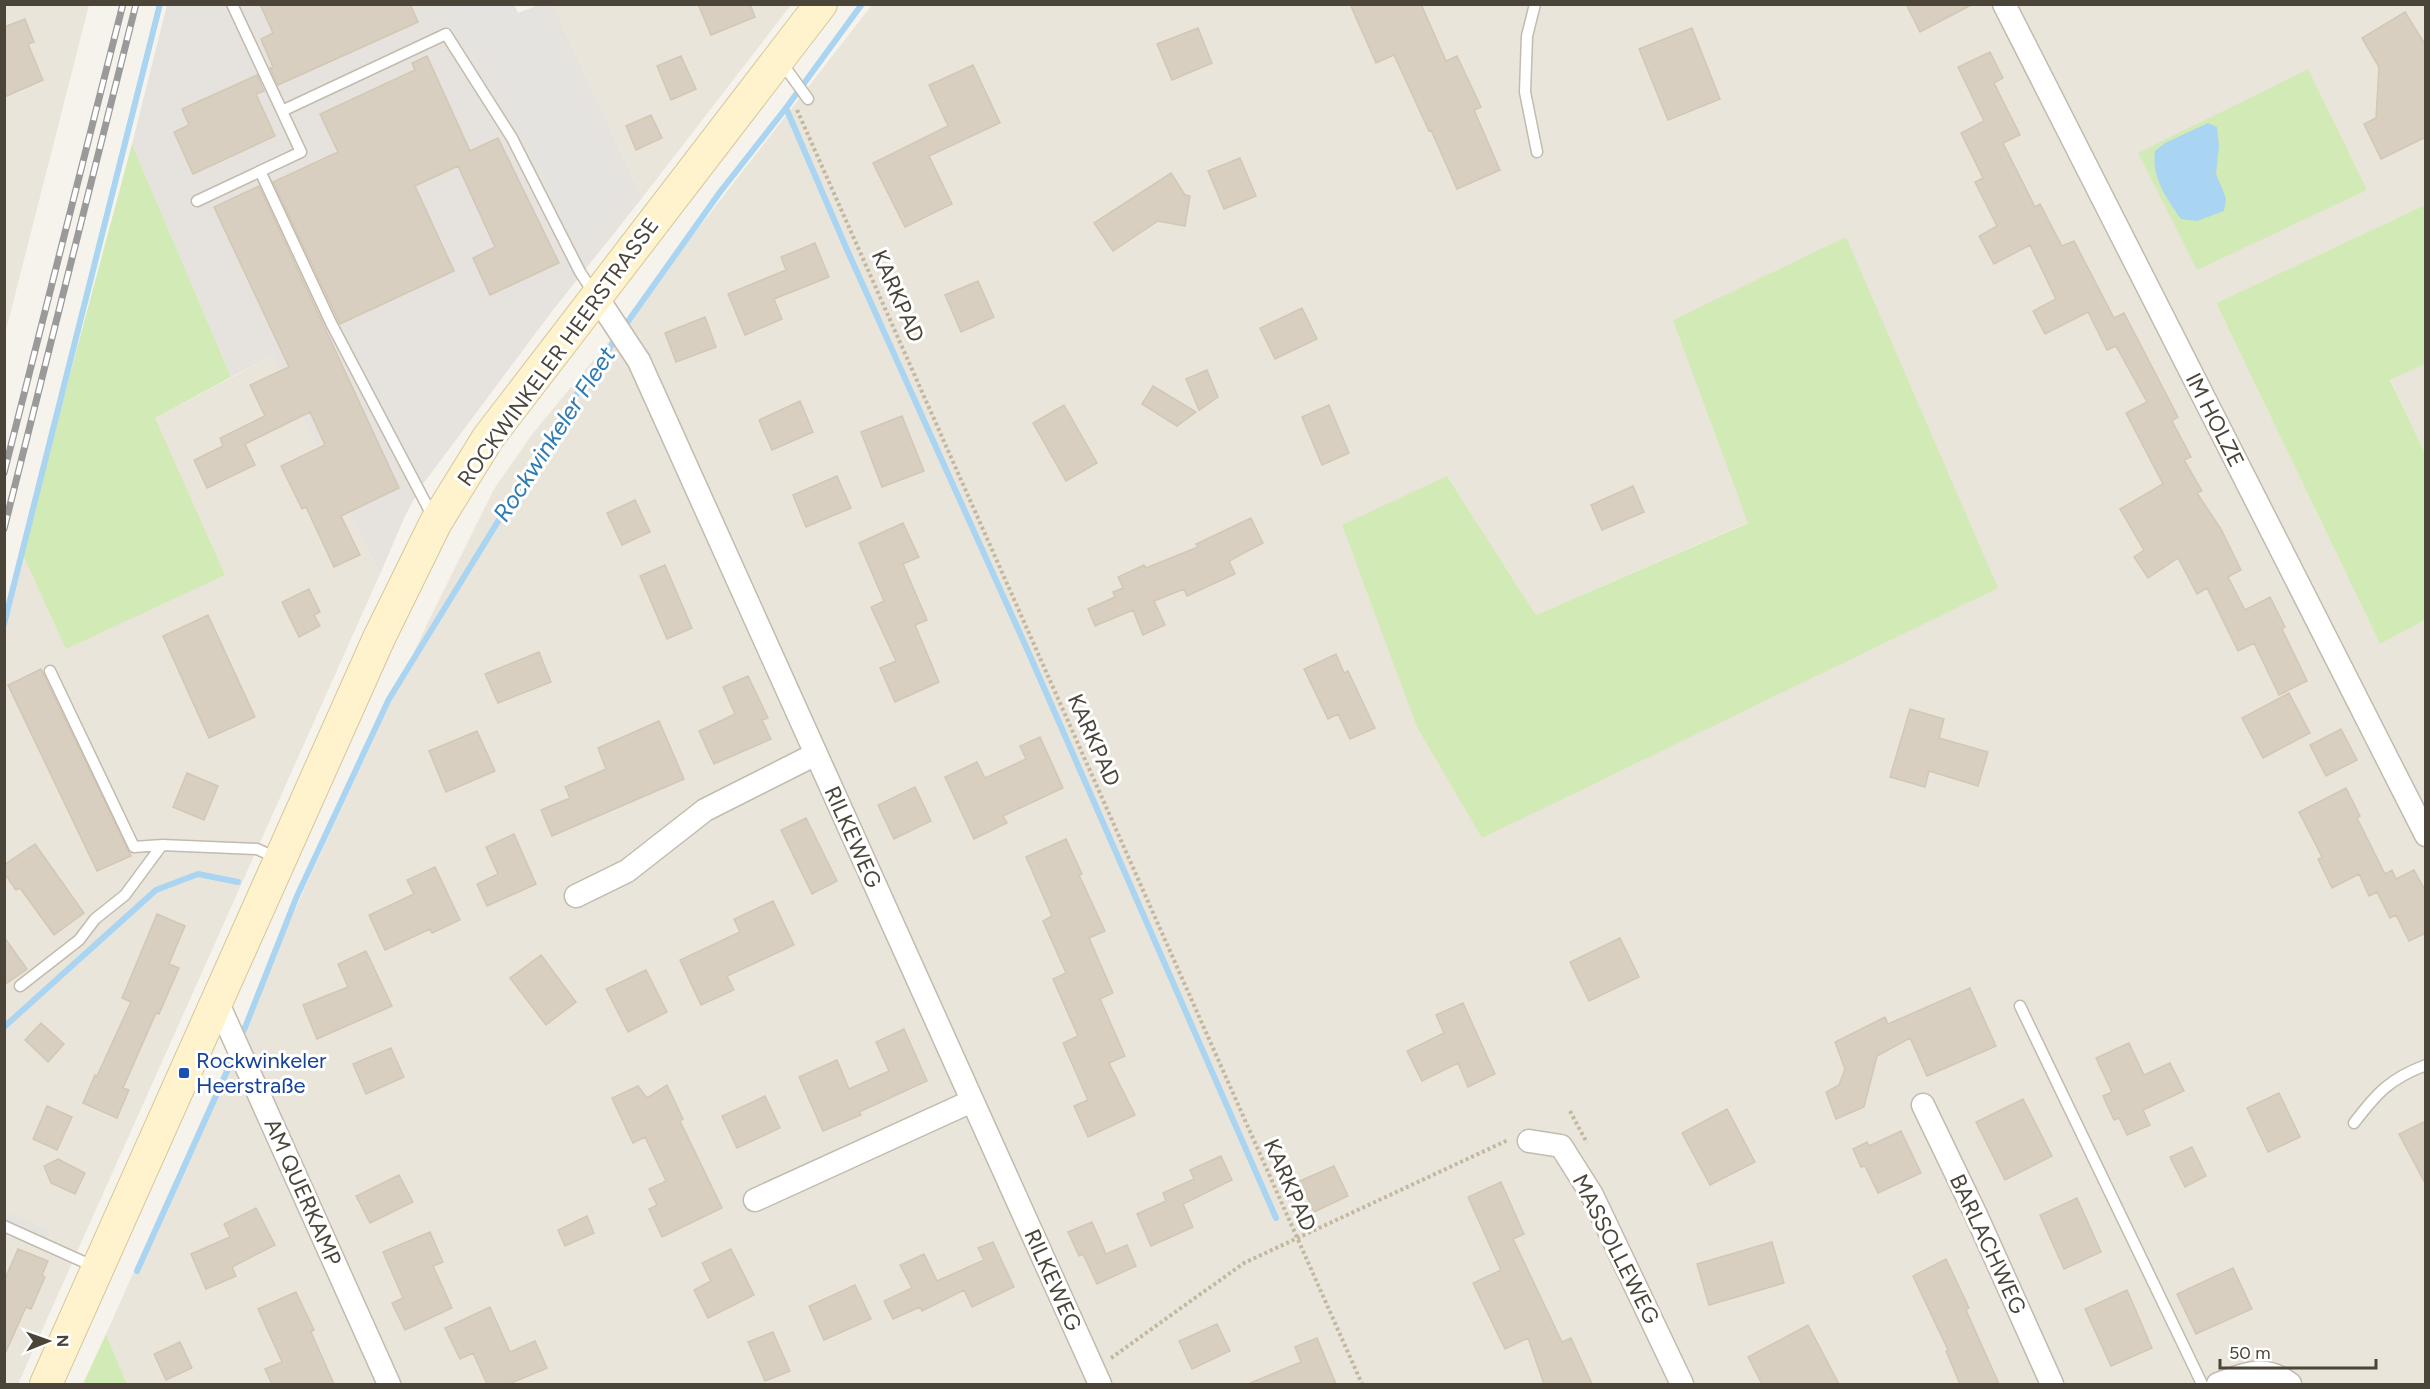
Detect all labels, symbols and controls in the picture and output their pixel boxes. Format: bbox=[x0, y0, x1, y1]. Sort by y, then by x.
street label: ROCKWINKELER HEERSTRASSE bbox=[452, 213, 664, 491]
street label: KARKPAD bbox=[866, 246, 930, 346]
water label: Rockwinkeler Fleet bbox=[487, 341, 622, 527]
street label: IM HOLZE bbox=[2180, 368, 2250, 472]
street label: KARKPAD bbox=[1062, 690, 1126, 790]
street label: RILKEWEG bbox=[819, 782, 887, 892]
place label: Rockwinkeler Heerstraße bbox=[196, 1047, 327, 1099]
marker: Rockwinkeler Heerstraße bbox=[177, 1066, 191, 1080]
street label: AM QUERKAMP bbox=[259, 1114, 348, 1270]
street label: KARKPAD bbox=[1258, 1135, 1322, 1235]
street label: MASSOLLEWEG bbox=[1567, 1170, 1665, 1328]
street label: BARLACHWEG bbox=[1944, 1170, 2032, 1318]
street label: RILKEWEG bbox=[1019, 1225, 1087, 1335]
north arrow bbox=[18, 1311, 78, 1371]
scale bar bbox=[2220, 1332, 2376, 1370]
text: N bbox=[53, 1334, 72, 1347]
text: 50 m bbox=[2229, 1342, 2271, 1364]

